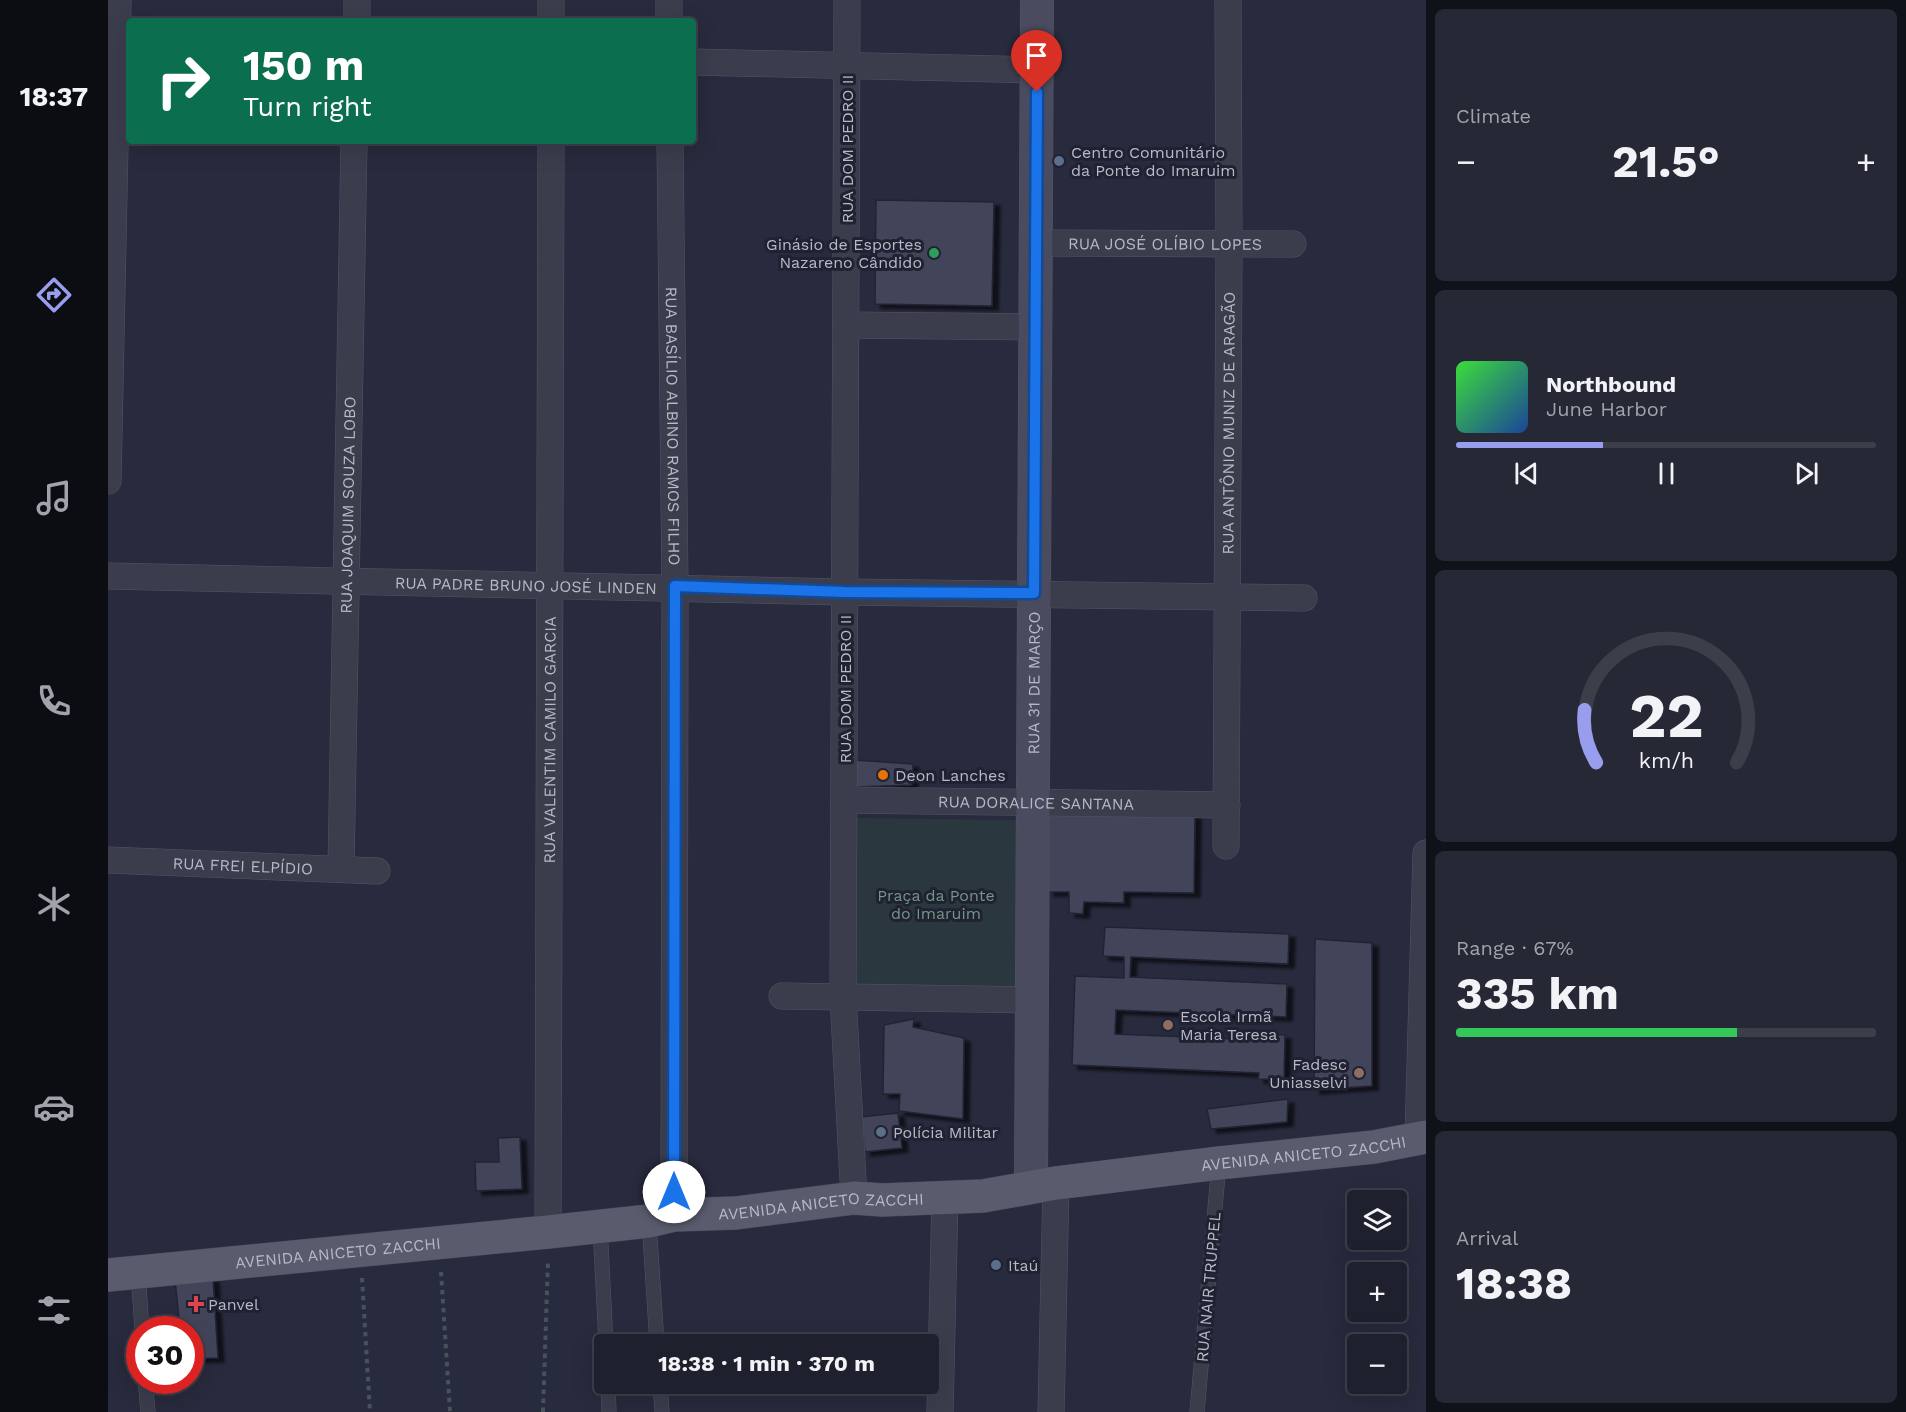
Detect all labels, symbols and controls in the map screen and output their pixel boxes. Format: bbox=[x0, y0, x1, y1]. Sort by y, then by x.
pin bbox=[1011, 30, 1062, 92]
icon: arrive bbox=[1020, 39, 1053, 72]
text: 150 m bbox=[243, 41, 364, 90]
icon: right bbox=[144, 42, 222, 120]
street label: RUA DOM PEDRO II bbox=[838, 75, 857, 223]
text: 18:37 bbox=[20, 81, 88, 113]
text: Turn right bbox=[243, 91, 372, 123]
text: Climate bbox=[1456, 104, 1531, 128]
text: 21.5° bbox=[1612, 135, 1720, 188]
text: − bbox=[1456, 142, 1476, 181]
text: + bbox=[1856, 142, 1876, 181]
place label: Centro Comunitário da Ponte do Imaruim bbox=[1071, 143, 1236, 180]
marker: Centro Comunitário da Ponte do Imaruim bbox=[1052, 154, 1066, 168]
street label: RUA JOSÉ OLÍBIO LOPES bbox=[1068, 234, 1262, 254]
place label: Ginásio de Esportes Nazareno Cândido bbox=[766, 235, 922, 272]
marker: Ginásio de Esportes Nazareno Cândido bbox=[927, 246, 941, 260]
icon: directions bbox=[33, 274, 75, 316]
street label: RUA BASÍLIO ALBINO RAMOS FILHO bbox=[662, 286, 684, 565]
street label: RUA ANTÔNIO MUNIZ DE ARAGÃO bbox=[1218, 292, 1239, 554]
text: Northbound bbox=[1546, 372, 1676, 397]
street label: RUA JOAQUIM SOUZA LOBO bbox=[337, 396, 359, 614]
text: June Harbor bbox=[1546, 397, 1667, 421]
icon: previous bbox=[1510, 457, 1543, 490]
icon: pause bbox=[1650, 457, 1683, 490]
icon: next bbox=[1790, 457, 1823, 490]
icon: music bbox=[33, 477, 75, 519]
street label: RUA PADRE BRUNO JOSÉ LINDEN bbox=[395, 573, 657, 598]
street label: RUA 31 DE MARÇO bbox=[1024, 611, 1044, 755]
street label: RUA DOM PEDRO II bbox=[836, 615, 855, 763]
street label: RUA VALENTIM CAMILO GARCIA bbox=[540, 616, 560, 864]
text: 22 bbox=[1629, 679, 1703, 752]
icon: phone bbox=[33, 680, 75, 722]
text: km/h bbox=[1638, 748, 1694, 773]
place label: Deon Lanches bbox=[895, 766, 1006, 785]
marker: Deon Lanches bbox=[876, 768, 890, 782]
street label: RUA DORALICE SANTANA bbox=[938, 792, 1135, 814]
street label: RUA FREI ELPÍDIO bbox=[172, 854, 313, 878]
icon: climate bbox=[33, 883, 75, 925]
park label: Praça da Ponte do Imaruim bbox=[877, 886, 995, 923]
text: Range · 67% bbox=[1456, 936, 1574, 960]
text: 335 km bbox=[1456, 967, 1619, 1020]
place label: Escola Irmã Maria Teresa bbox=[1180, 1007, 1277, 1044]
marker: Escola Irmã Maria Teresa bbox=[1161, 1018, 1175, 1032]
place label: Fadesc Uniasselvi bbox=[1269, 1055, 1347, 1092]
marker: Fadesc Uniasselvi bbox=[1352, 1066, 1366, 1080]
icon: car bbox=[33, 1086, 75, 1128]
place label: Polícia Militar bbox=[893, 1123, 999, 1142]
marker: Polícia Militar bbox=[874, 1125, 888, 1139]
street label: AVENIDA ANICETO ZACCHI bbox=[1200, 1132, 1408, 1175]
position arrow bbox=[642, 1160, 706, 1224]
street label: AVENIDA ANICETO ZACCHI bbox=[718, 1188, 924, 1224]
map controls bbox=[1347, 1190, 1407, 1394]
button: layers bbox=[1347, 1190, 1407, 1250]
street label: RUA NAIR TRUPPEL bbox=[1192, 1211, 1225, 1363]
text: Arrival bbox=[1456, 1226, 1518, 1250]
street label: AVENIDA ANICETO ZACCHI bbox=[234, 1234, 442, 1273]
place label: Itaú bbox=[1008, 1256, 1038, 1275]
text: 18:38 bbox=[1456, 1257, 1572, 1310]
marker: Itaú bbox=[989, 1258, 1003, 1272]
button: + bbox=[1347, 1262, 1407, 1322]
icon: filters bbox=[33, 1289, 75, 1331]
place label: Panvel bbox=[208, 1295, 259, 1314]
marker: Panvel bbox=[189, 1297, 203, 1311]
speed limit sign: 30 bbox=[126, 1316, 204, 1394]
button: − bbox=[1347, 1334, 1407, 1394]
text: 18:38 · 1 min · 370 m bbox=[658, 1351, 875, 1376]

